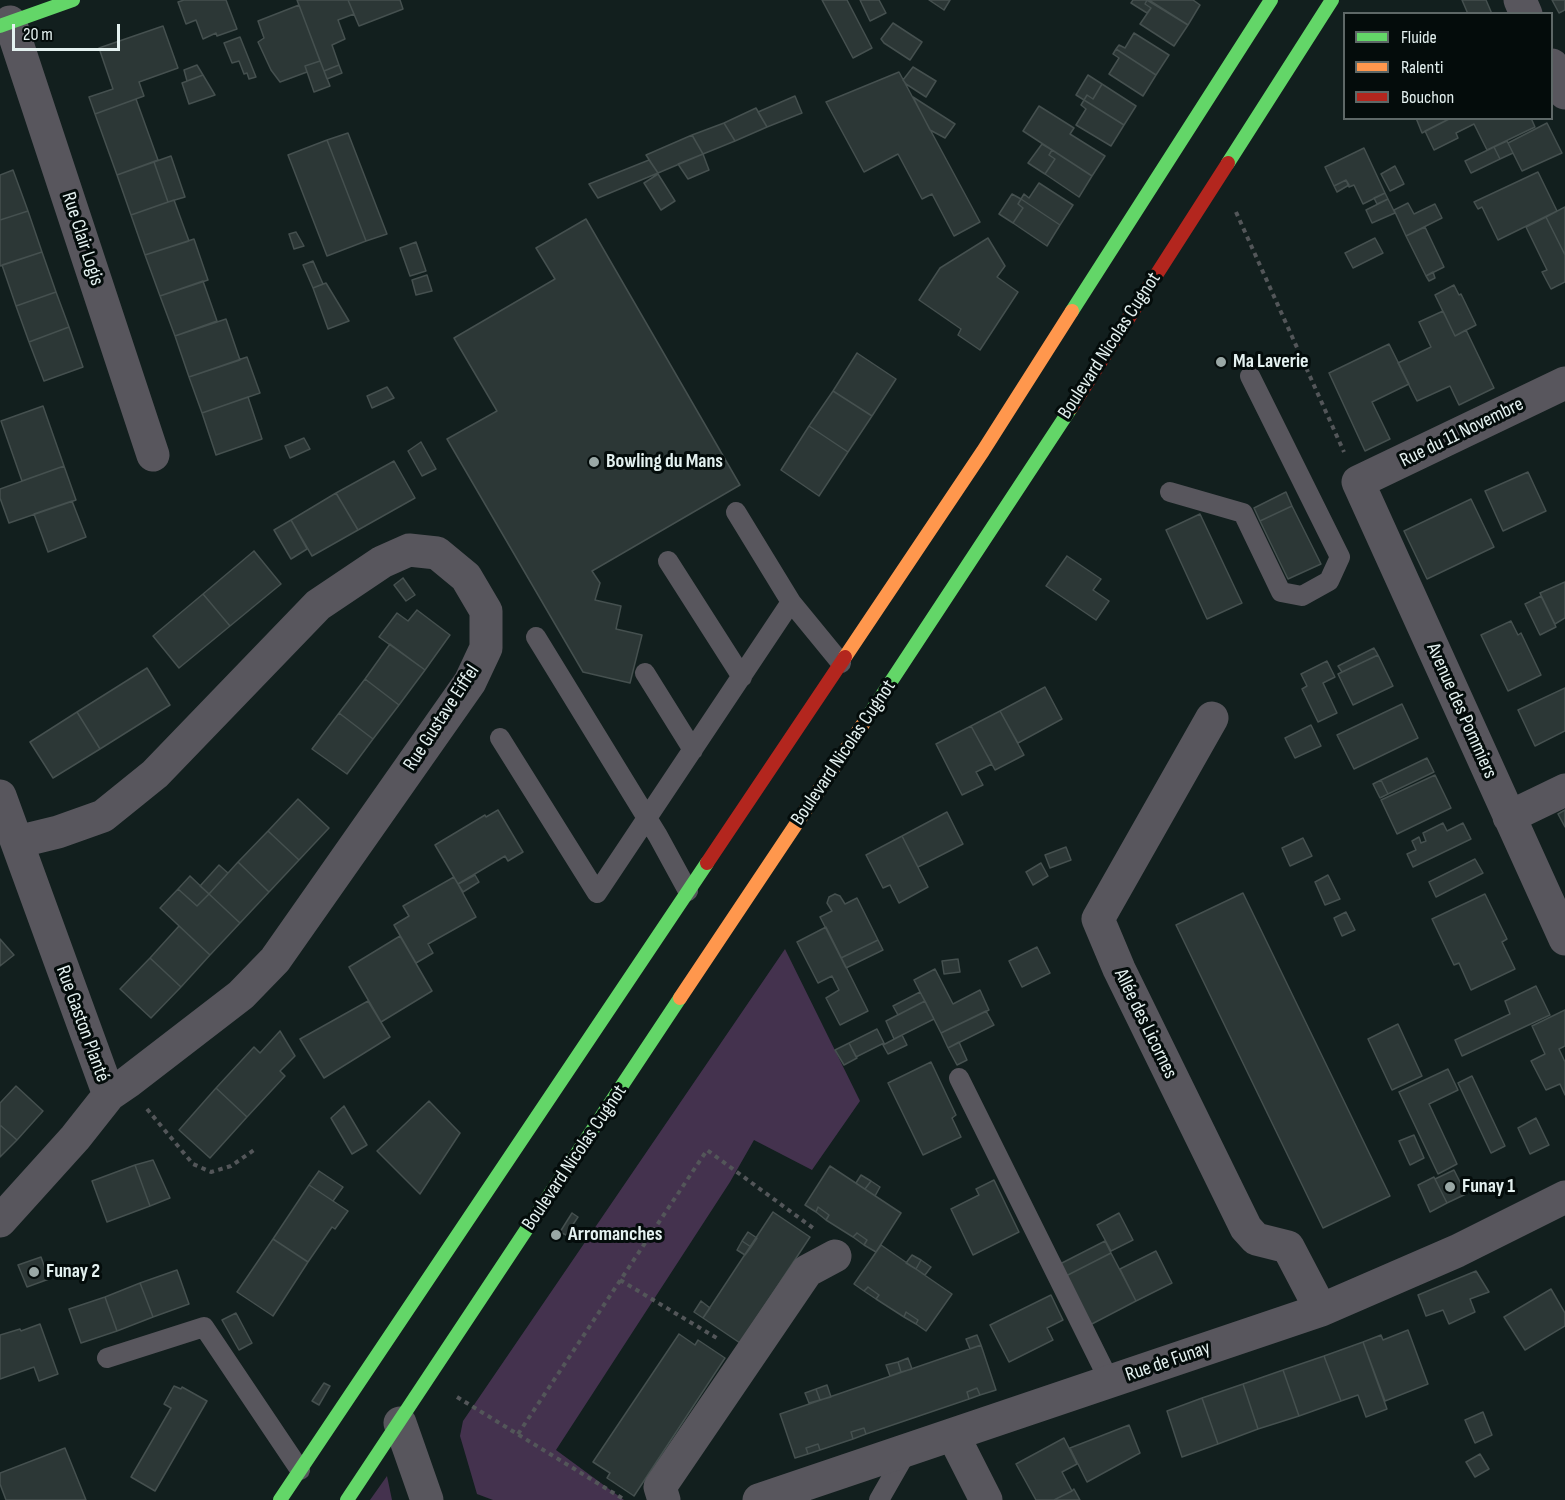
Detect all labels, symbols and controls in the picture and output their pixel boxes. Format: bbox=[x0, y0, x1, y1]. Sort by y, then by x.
scale bar bbox=[15, 12, 123, 50]
legend bbox=[1343, 12, 1553, 120]
text: 20 m bbox=[23, 24, 53, 45]
text: Fluide bbox=[1401, 27, 1437, 48]
text: Ralenti bbox=[1401, 57, 1443, 78]
text: Bouchon bbox=[1401, 87, 1454, 108]
street label: Rue Clair Logis bbox=[56, 189, 108, 289]
street label: Boulevard Nicolas Cugnot bbox=[1054, 268, 1166, 424]
place label: Ma Laverie bbox=[1233, 350, 1308, 374]
marker: Ma Laverie bbox=[1214, 355, 1228, 369]
street label: Rue du 11 Novembre bbox=[1396, 393, 1528, 473]
place label: Bowling du Mans bbox=[606, 450, 723, 474]
marker: Bowling du Mans bbox=[587, 455, 601, 469]
street label: Avenue des Pommiers bbox=[1420, 640, 1502, 782]
street label: Rue Gustave Eiffel bbox=[399, 661, 485, 775]
street label: Boulevard Nicolas Cugnot bbox=[786, 676, 902, 830]
street label: Rue Gaston Planté bbox=[50, 963, 114, 1085]
street label: Allée des Licornes bbox=[1108, 965, 1182, 1083]
street label: Boulevard Nicolas Cugnot bbox=[517, 1081, 633, 1235]
place label: Funay 1 bbox=[1462, 1175, 1515, 1199]
marker: Funay 1 bbox=[1443, 1180, 1457, 1194]
place label: Arromanches bbox=[568, 1223, 663, 1247]
marker: Arromanches bbox=[549, 1228, 563, 1242]
place label: Funay 2 bbox=[46, 1260, 100, 1284]
marker: Funay 2 bbox=[27, 1265, 41, 1279]
street label: Rue de Funay bbox=[1122, 1336, 1214, 1388]

